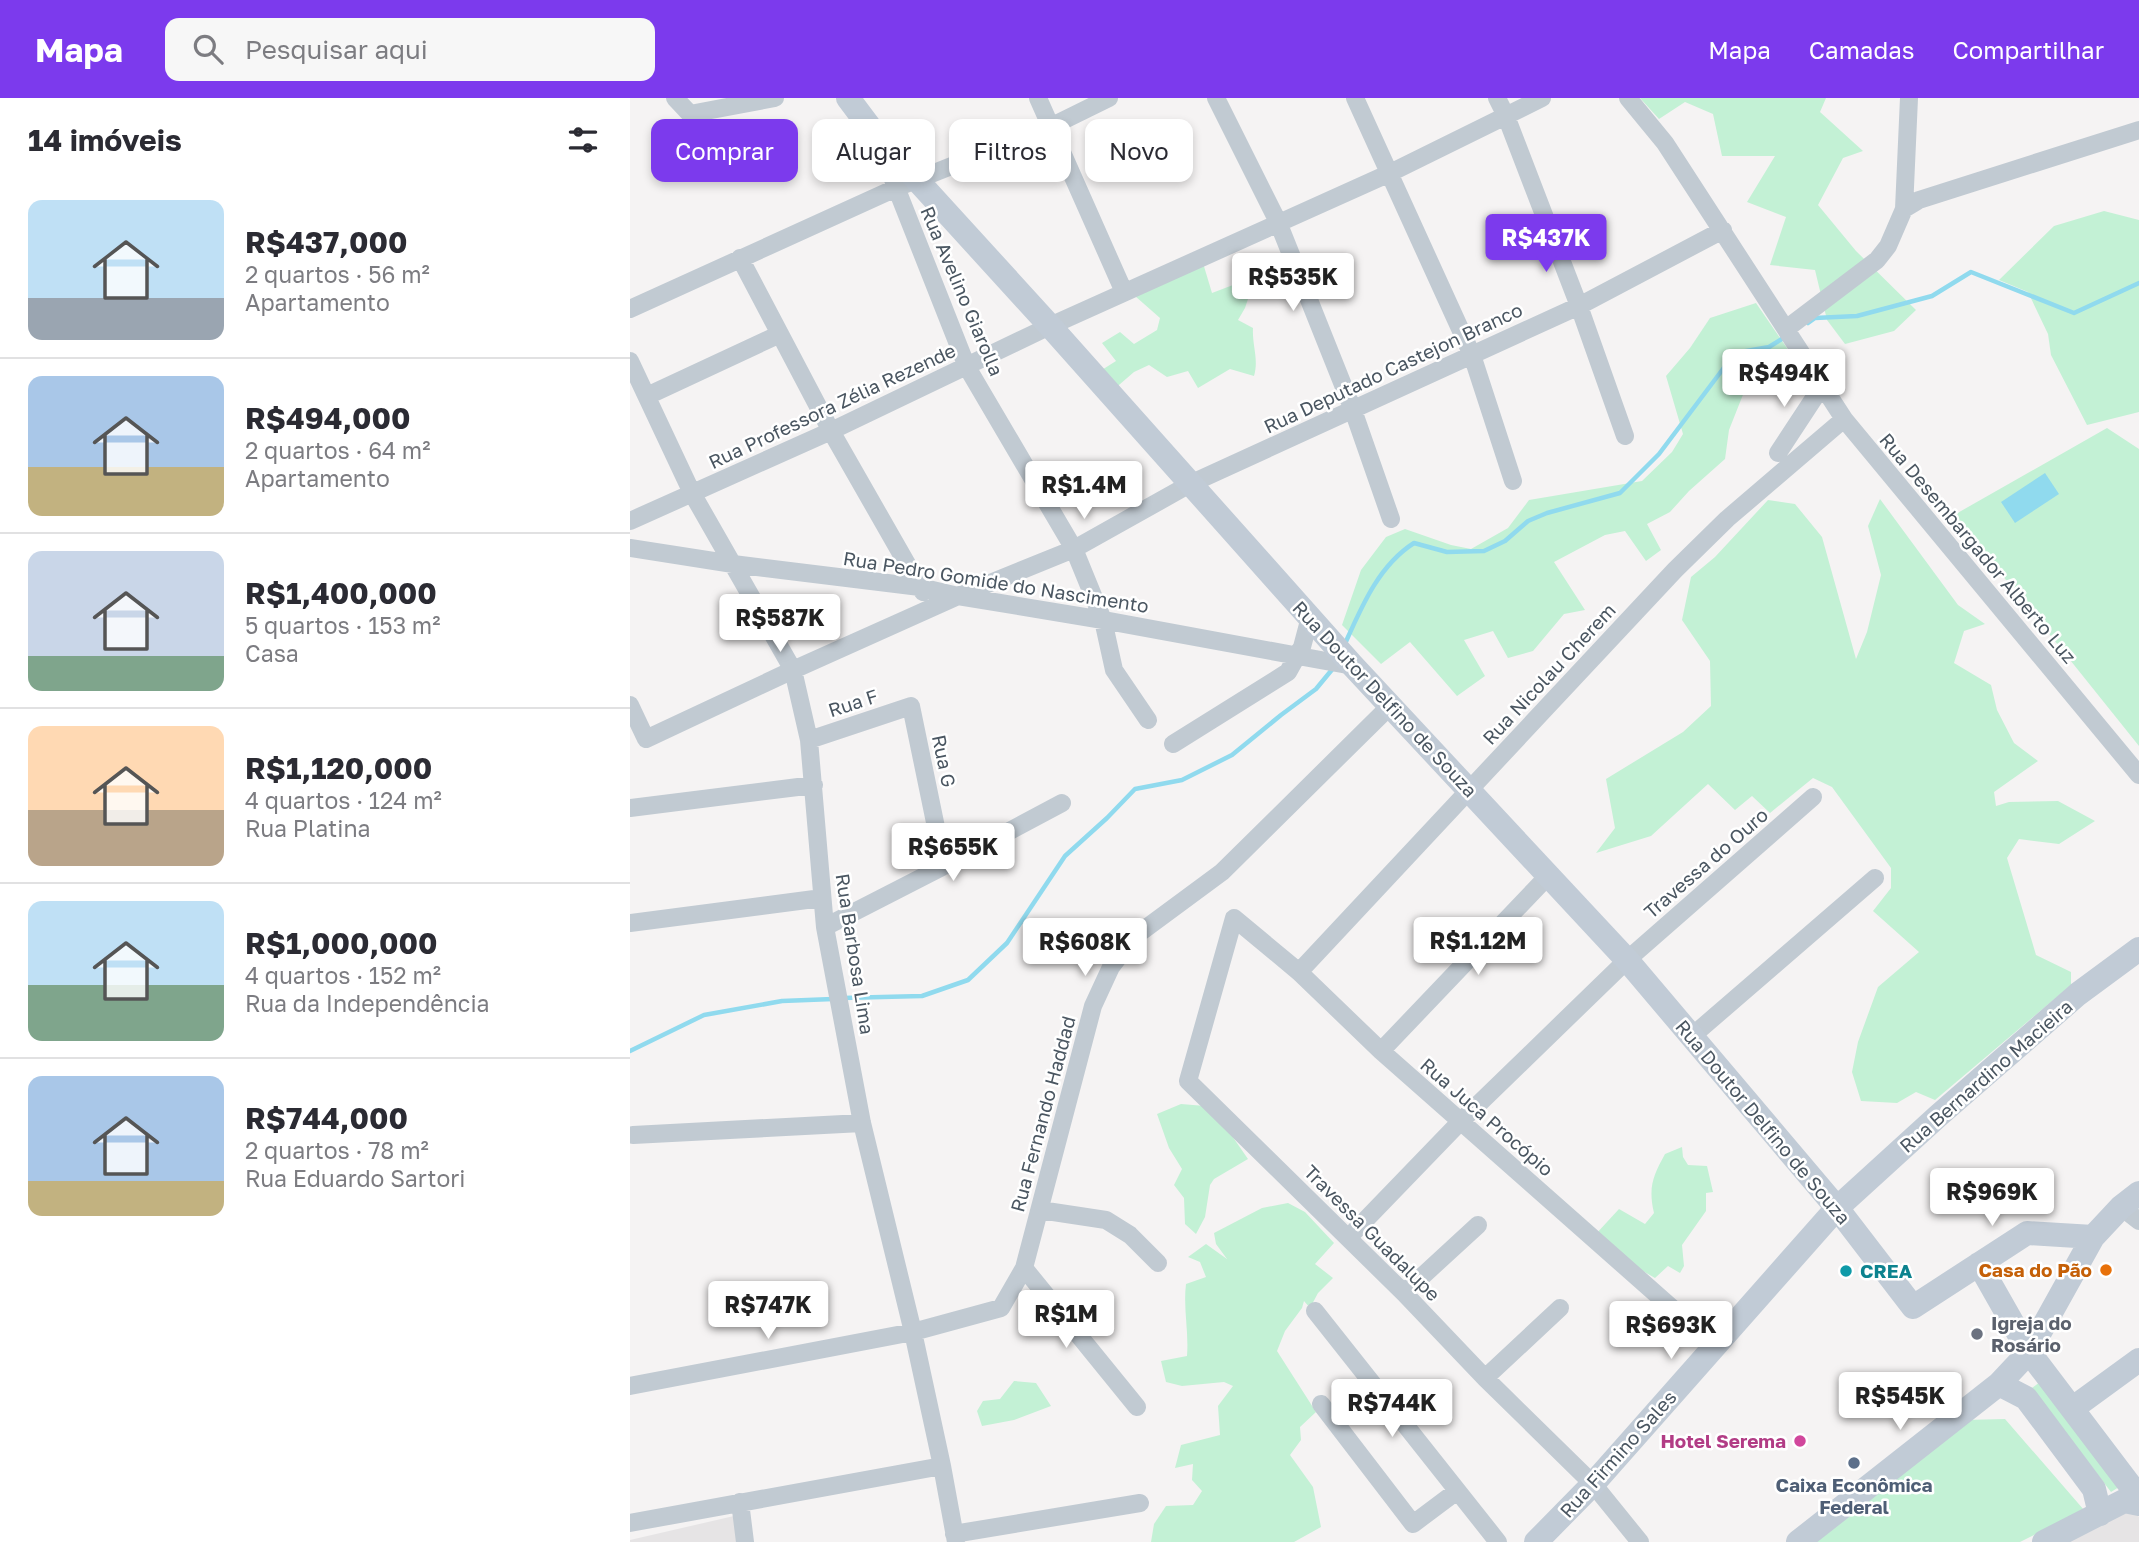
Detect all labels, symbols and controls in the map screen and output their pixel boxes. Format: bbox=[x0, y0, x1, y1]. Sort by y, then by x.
search box bbox=[165, 18, 655, 81]
text: Mapa bbox=[35, 30, 123, 69]
icon: search bbox=[189, 30, 227, 68]
text: Pesquisar aqui bbox=[245, 34, 428, 65]
text: Mapa bbox=[1708, 35, 1771, 64]
text: Camadas bbox=[1809, 35, 1914, 64]
text: Compartilhar bbox=[1952, 35, 2104, 64]
chip: Comprar bbox=[651, 119, 798, 182]
chip: Alugar bbox=[812, 119, 935, 182]
chip: Filtros bbox=[949, 119, 1071, 182]
chip: Novo bbox=[1085, 119, 1193, 182]
icon: filters bbox=[564, 121, 602, 159]
text: 14 imóveis bbox=[28, 122, 182, 158]
street label: Rua Avelino Giarolla bbox=[916, 202, 1009, 379]
pin: R$437K bbox=[1489, 214, 1603, 274]
text: R$437K bbox=[1501, 223, 1591, 251]
text: R$437,000 bbox=[245, 224, 407, 260]
icon: home bbox=[84, 228, 168, 312]
pin: R$535K bbox=[1236, 254, 1350, 313]
text: 2 quartos · 56 m² bbox=[245, 260, 430, 288]
text: R$535K bbox=[1248, 262, 1338, 290]
text: Apartamento bbox=[245, 288, 390, 316]
street label: Rua Deputado Castejon Branco bbox=[1260, 297, 1526, 438]
street label: Rua Professora Zélia Rezende bbox=[705, 338, 959, 473]
pin: R$494K bbox=[1727, 350, 1841, 409]
text: R$494K bbox=[1738, 358, 1830, 386]
text: R$494,000 bbox=[245, 400, 411, 436]
icon: home bbox=[84, 404, 168, 488]
street label: Rua Desembargador Alberto Luz bbox=[1875, 428, 2081, 667]
text: 2 quartos · 64 m² bbox=[245, 436, 431, 464]
pin: R$1.4M bbox=[1027, 462, 1141, 521]
text: Apartamento bbox=[245, 464, 390, 492]
text: R$1.4M bbox=[1041, 470, 1127, 498]
street label: Rua Pedro Gomide do Nascimento bbox=[842, 546, 1150, 617]
text: R$1,400,000 bbox=[245, 575, 437, 611]
icon: home bbox=[84, 579, 168, 663]
pin: R$587K bbox=[723, 594, 837, 654]
street label: Rua Doutor Delfino de Souza bbox=[1288, 596, 1482, 801]
street label: Rua Nicolau Cherem bbox=[1477, 598, 1620, 749]
text: R$587K bbox=[735, 603, 825, 631]
text: 5 quartos · 153 m² bbox=[245, 611, 441, 639]
text: Casa bbox=[245, 639, 299, 667]
street label: Rua F bbox=[825, 684, 881, 721]
street label: Rua G bbox=[928, 733, 961, 789]
text: R$1,120,000 bbox=[245, 750, 432, 786]
icon: home bbox=[84, 754, 168, 838]
text: 4 quartos · 124 m² bbox=[245, 786, 442, 814]
street label: Travessa do Ouro bbox=[1639, 803, 1772, 923]
text: Rua Platina bbox=[245, 814, 371, 842]
pin: R$655K bbox=[896, 824, 1010, 883]
text: R$655K bbox=[908, 832, 998, 860]
street label: Rua Barbosa Lima bbox=[831, 872, 880, 1036]
pin: R$608K bbox=[1028, 918, 1142, 978]
pin: R$1.12M bbox=[1413, 918, 1543, 977]
text: R$1,000,000 bbox=[245, 925, 438, 961]
text: R$1.12M bbox=[1430, 926, 1526, 954]
text: R$608K bbox=[1039, 927, 1131, 955]
icon: home bbox=[84, 929, 168, 1013]
text: 4 quartos · 152 m² bbox=[245, 961, 441, 989]
text: Rua da Independência bbox=[245, 989, 490, 1017]
street label: Rua Bernardino Macieira bbox=[1895, 994, 2077, 1157]
street label: Rua Fernando Haddad bbox=[1005, 1013, 1080, 1214]
street label: Rua Doutor Delfino de Souza bbox=[1671, 1015, 1856, 1229]
street label: Rua Juca Procópio bbox=[1416, 1053, 1558, 1181]
text: R$744,000 bbox=[245, 1100, 408, 1136]
icon: home bbox=[84, 1104, 168, 1188]
text: 2 quartos · 78 m² bbox=[245, 1136, 429, 1164]
street label: Travessa Guadalupe bbox=[1300, 1160, 1445, 1305]
text: Rua Eduardo Sartori bbox=[245, 1164, 465, 1192]
pin: R$969K bbox=[1935, 1168, 2049, 1228]
text: R$969K bbox=[1946, 1177, 2038, 1205]
place label: Casa do Pão bbox=[1978, 1258, 2092, 1281]
place label: CREA bbox=[1860, 1259, 1913, 1282]
marker: Casa do Pão bbox=[2098, 1262, 2114, 1278]
marker: CREA bbox=[1838, 1263, 1854, 1279]
pin: R$747K bbox=[711, 1282, 825, 1341]
text: R$747K bbox=[724, 1290, 812, 1318]
pin: R$1M bbox=[1025, 1290, 1107, 1350]
text: R$1M bbox=[1034, 1299, 1098, 1327]
pin: R$693K bbox=[1614, 1302, 1728, 1361]
text: R$693K bbox=[1625, 1310, 1717, 1338]
place label: Igreja do Rosário bbox=[1991, 1311, 2072, 1356]
marker: Igreja do Rosário bbox=[1969, 1326, 1985, 1342]
pin: R$545K bbox=[1843, 1372, 1957, 1432]
pin: R$744K bbox=[1335, 1380, 1449, 1439]
text: R$545K bbox=[1855, 1381, 1945, 1409]
street label: Rua Firmino Sales bbox=[1555, 1385, 1681, 1522]
text: R$744K bbox=[1347, 1388, 1437, 1416]
place label: Hotel Serema bbox=[1660, 1429, 1786, 1452]
marker: Hotel Serema bbox=[1792, 1433, 1808, 1449]
marker: Caixa Econômica Federal bbox=[1846, 1455, 1862, 1471]
place label: Caixa Econômica Federal bbox=[1775, 1473, 1933, 1518]

